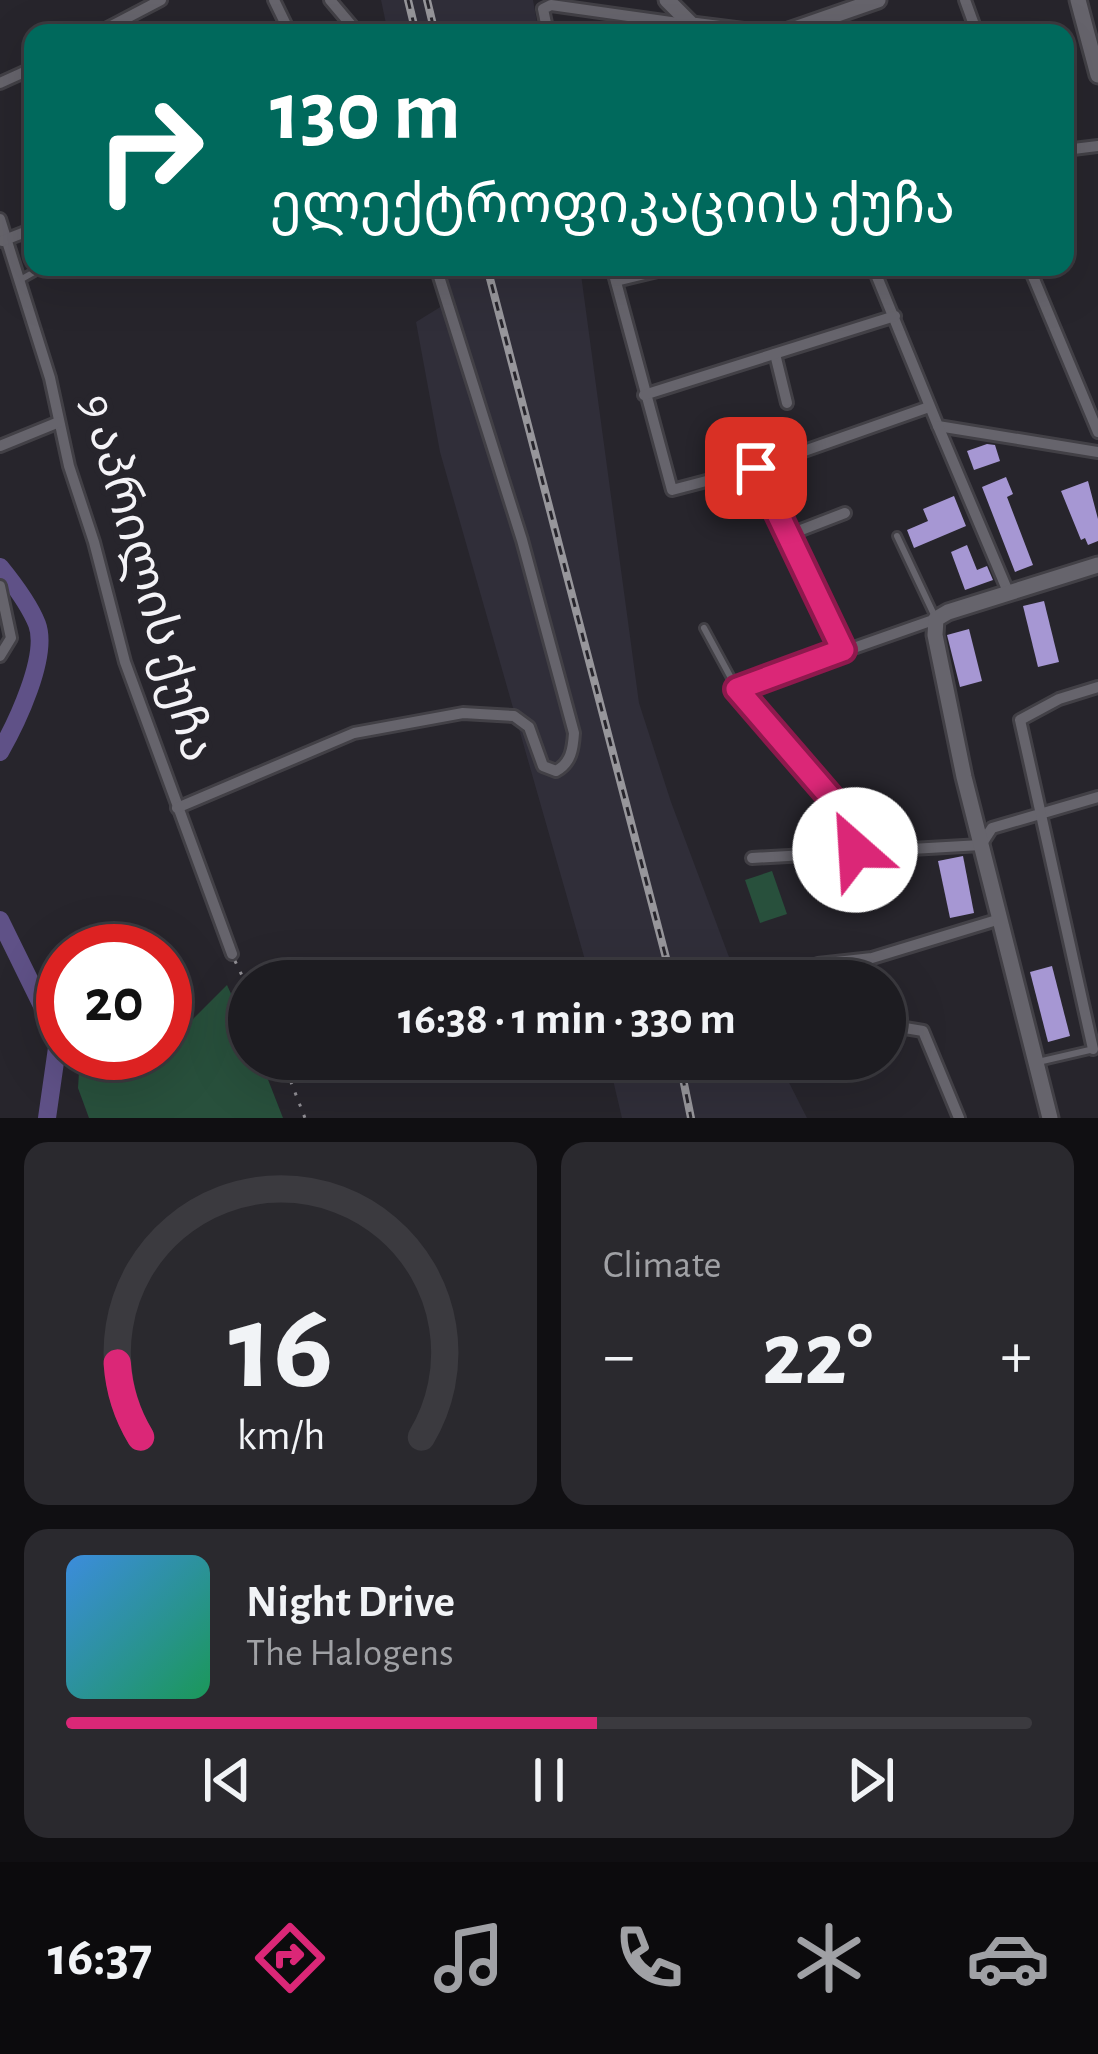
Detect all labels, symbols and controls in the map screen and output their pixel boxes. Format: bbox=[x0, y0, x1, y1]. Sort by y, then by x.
text: 130 m bbox=[270, 71, 461, 155]
icon: right bbox=[72, 72, 228, 228]
text: ელექტროფიკაციის ქუჩა bbox=[270, 179, 955, 233]
street label: 9 აპრილის ქუჩა bbox=[69, 389, 221, 768]
pin bbox=[705, 417, 807, 519]
icon: arrive bbox=[723, 435, 789, 501]
position arrow bbox=[792, 787, 918, 913]
speed limit sign: 20 bbox=[36, 924, 192, 1080]
text: 16:38 · 1 min · 330 m bbox=[398, 997, 736, 1042]
text: Climate bbox=[603, 1246, 721, 1285]
text: 16 bbox=[228, 1286, 333, 1411]
text: 22° bbox=[762, 1311, 873, 1401]
text: − bbox=[603, 1323, 635, 1389]
text: + bbox=[1000, 1323, 1032, 1389]
text: km/h bbox=[236, 1414, 325, 1457]
text: Night Drive bbox=[246, 1580, 455, 1625]
text: The Halogens bbox=[246, 1634, 454, 1673]
icon: previous bbox=[194, 1747, 260, 1813]
icon: pause bbox=[516, 1747, 582, 1813]
icon: next bbox=[838, 1747, 904, 1813]
icon: directions bbox=[248, 1916, 332, 2000]
icon: music bbox=[427, 1916, 511, 2000]
icon: phone bbox=[607, 1916, 691, 2000]
icon: climate bbox=[787, 1916, 871, 2000]
icon: car bbox=[966, 1916, 1050, 2000]
text: 16:37 bbox=[48, 1931, 152, 1985]

